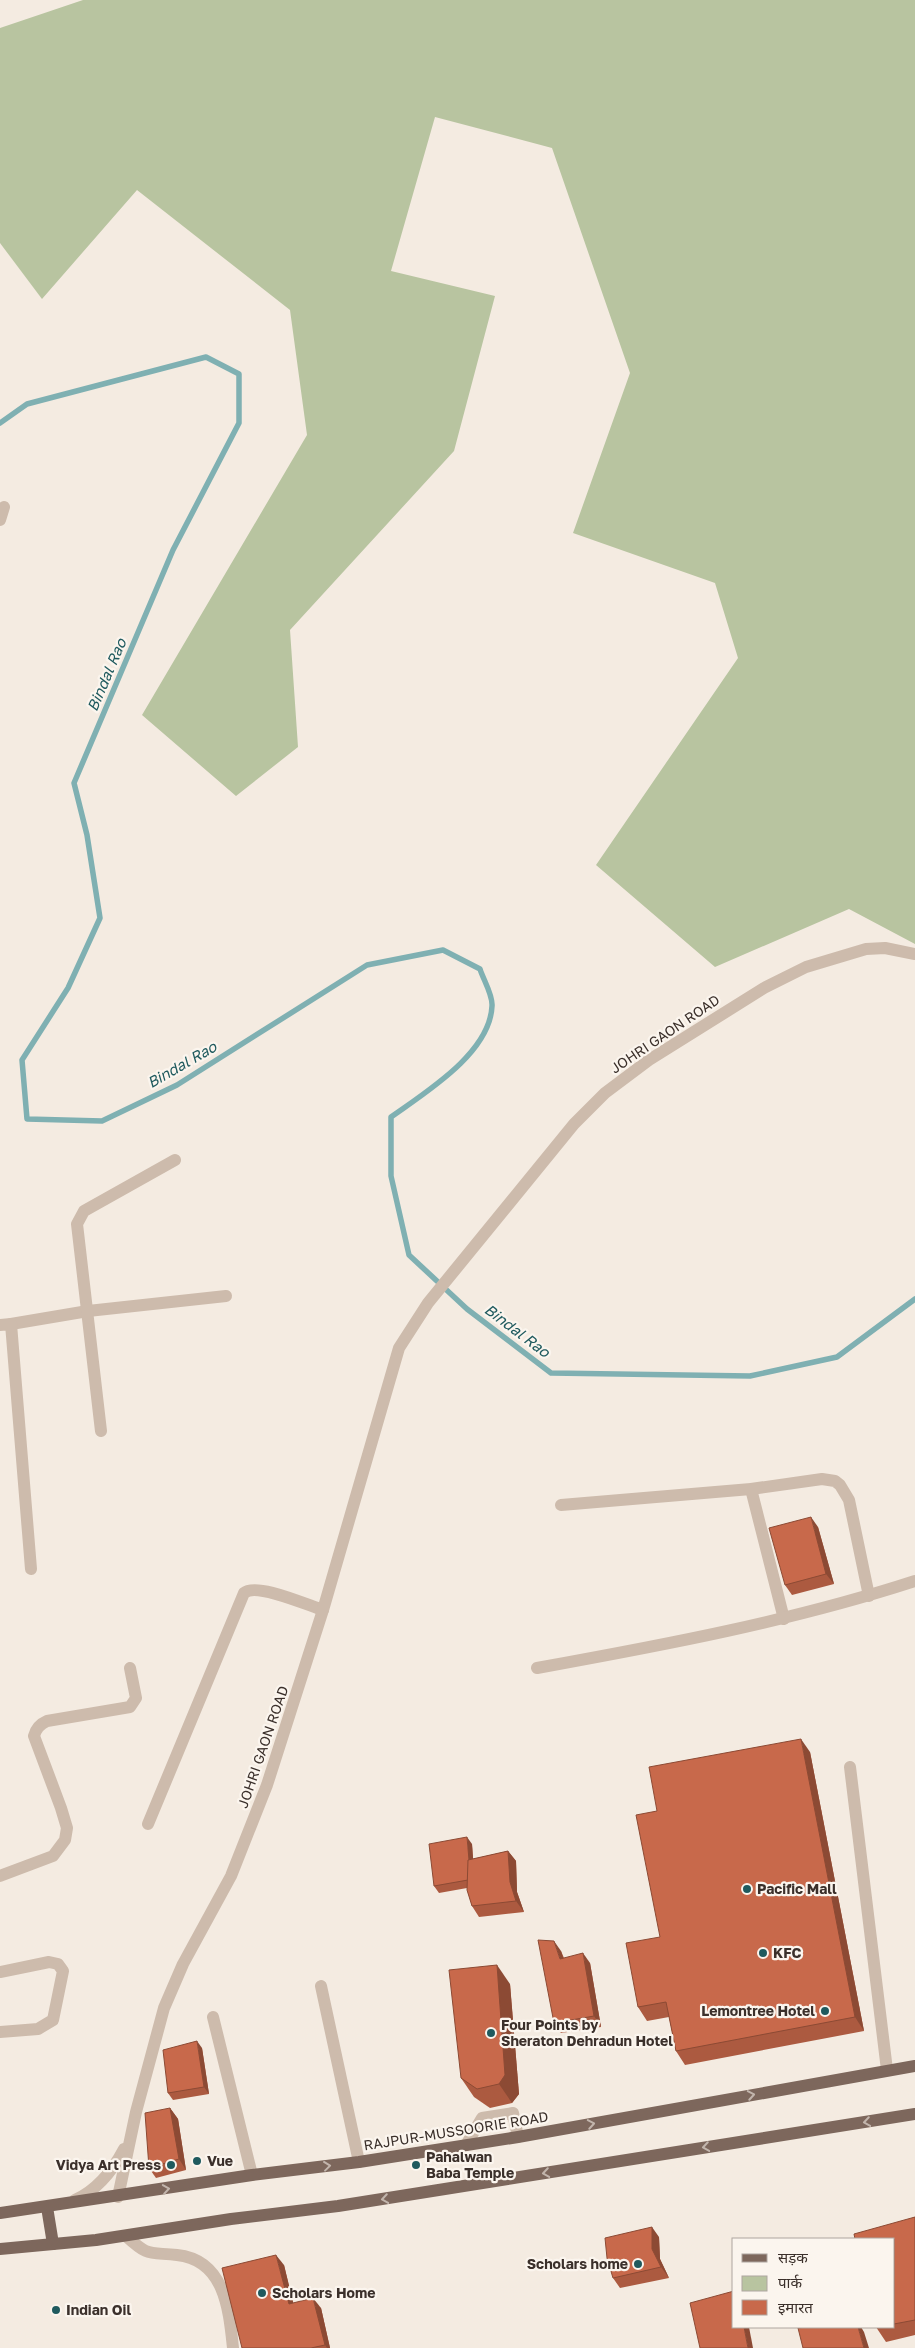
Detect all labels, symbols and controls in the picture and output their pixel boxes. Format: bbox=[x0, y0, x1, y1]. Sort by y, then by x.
water label: Bindal Rao bbox=[83, 635, 130, 714]
street label: JOHRI GAON ROAD bbox=[607, 991, 723, 1076]
water label: Bindal Rao bbox=[144, 1037, 220, 1091]
water label: Bindal Rao bbox=[481, 1300, 555, 1361]
street label: JOHRI GAON ROAD bbox=[234, 1683, 291, 1810]
place label: Pacific Mall bbox=[757, 1880, 837, 1897]
marker: Pacific Mall bbox=[741, 1883, 753, 1895]
place label: KFC bbox=[773, 1944, 801, 1961]
marker: KFC bbox=[757, 1947, 769, 1959]
place label: Lemontree Hotel bbox=[701, 2002, 815, 2019]
marker: Lemontree Hotel bbox=[819, 2005, 831, 2017]
place label: Four Points by Sheraton Dehradun Hotel bbox=[501, 2016, 673, 2049]
marker: Four Points by Sheraton Dehradun Hotel bbox=[485, 2027, 497, 2039]
one-way arrow bbox=[746, 2090, 755, 2100]
street label: RAJPUR-MUSSOORIE ROAD bbox=[362, 2108, 549, 2154]
one-way arrow bbox=[863, 2116, 871, 2126]
one-way arrow bbox=[586, 2119, 595, 2129]
one-way arrow bbox=[702, 2142, 711, 2152]
place label: Pahalwan Baba Temple bbox=[426, 2148, 514, 2181]
place label: Vue bbox=[207, 2152, 233, 2169]
marker: Vue bbox=[191, 2155, 203, 2167]
place label: Vidya Art Press bbox=[56, 2156, 161, 2173]
marker: Vidya Art Press bbox=[165, 2159, 177, 2171]
marker: Pahalwan Baba Temple bbox=[410, 2159, 422, 2171]
one-way arrow bbox=[323, 2161, 331, 2172]
one-way arrow bbox=[542, 2167, 550, 2178]
one-way arrow bbox=[162, 2185, 170, 2195]
one-way arrow bbox=[381, 2193, 390, 2203]
legend bbox=[732, 2238, 895, 2328]
text: सड़क bbox=[778, 2248, 808, 2266]
place label: Scholars home bbox=[527, 2255, 628, 2272]
marker: Scholars home bbox=[632, 2258, 644, 2270]
text: पार्क bbox=[778, 2273, 802, 2291]
place label: Scholars Home bbox=[272, 2284, 375, 2301]
marker: Scholars Home bbox=[256, 2287, 268, 2299]
text: इमारत bbox=[778, 2298, 813, 2316]
place label: Indian Oil bbox=[66, 2301, 131, 2318]
marker: Indian Oil bbox=[50, 2304, 62, 2316]

